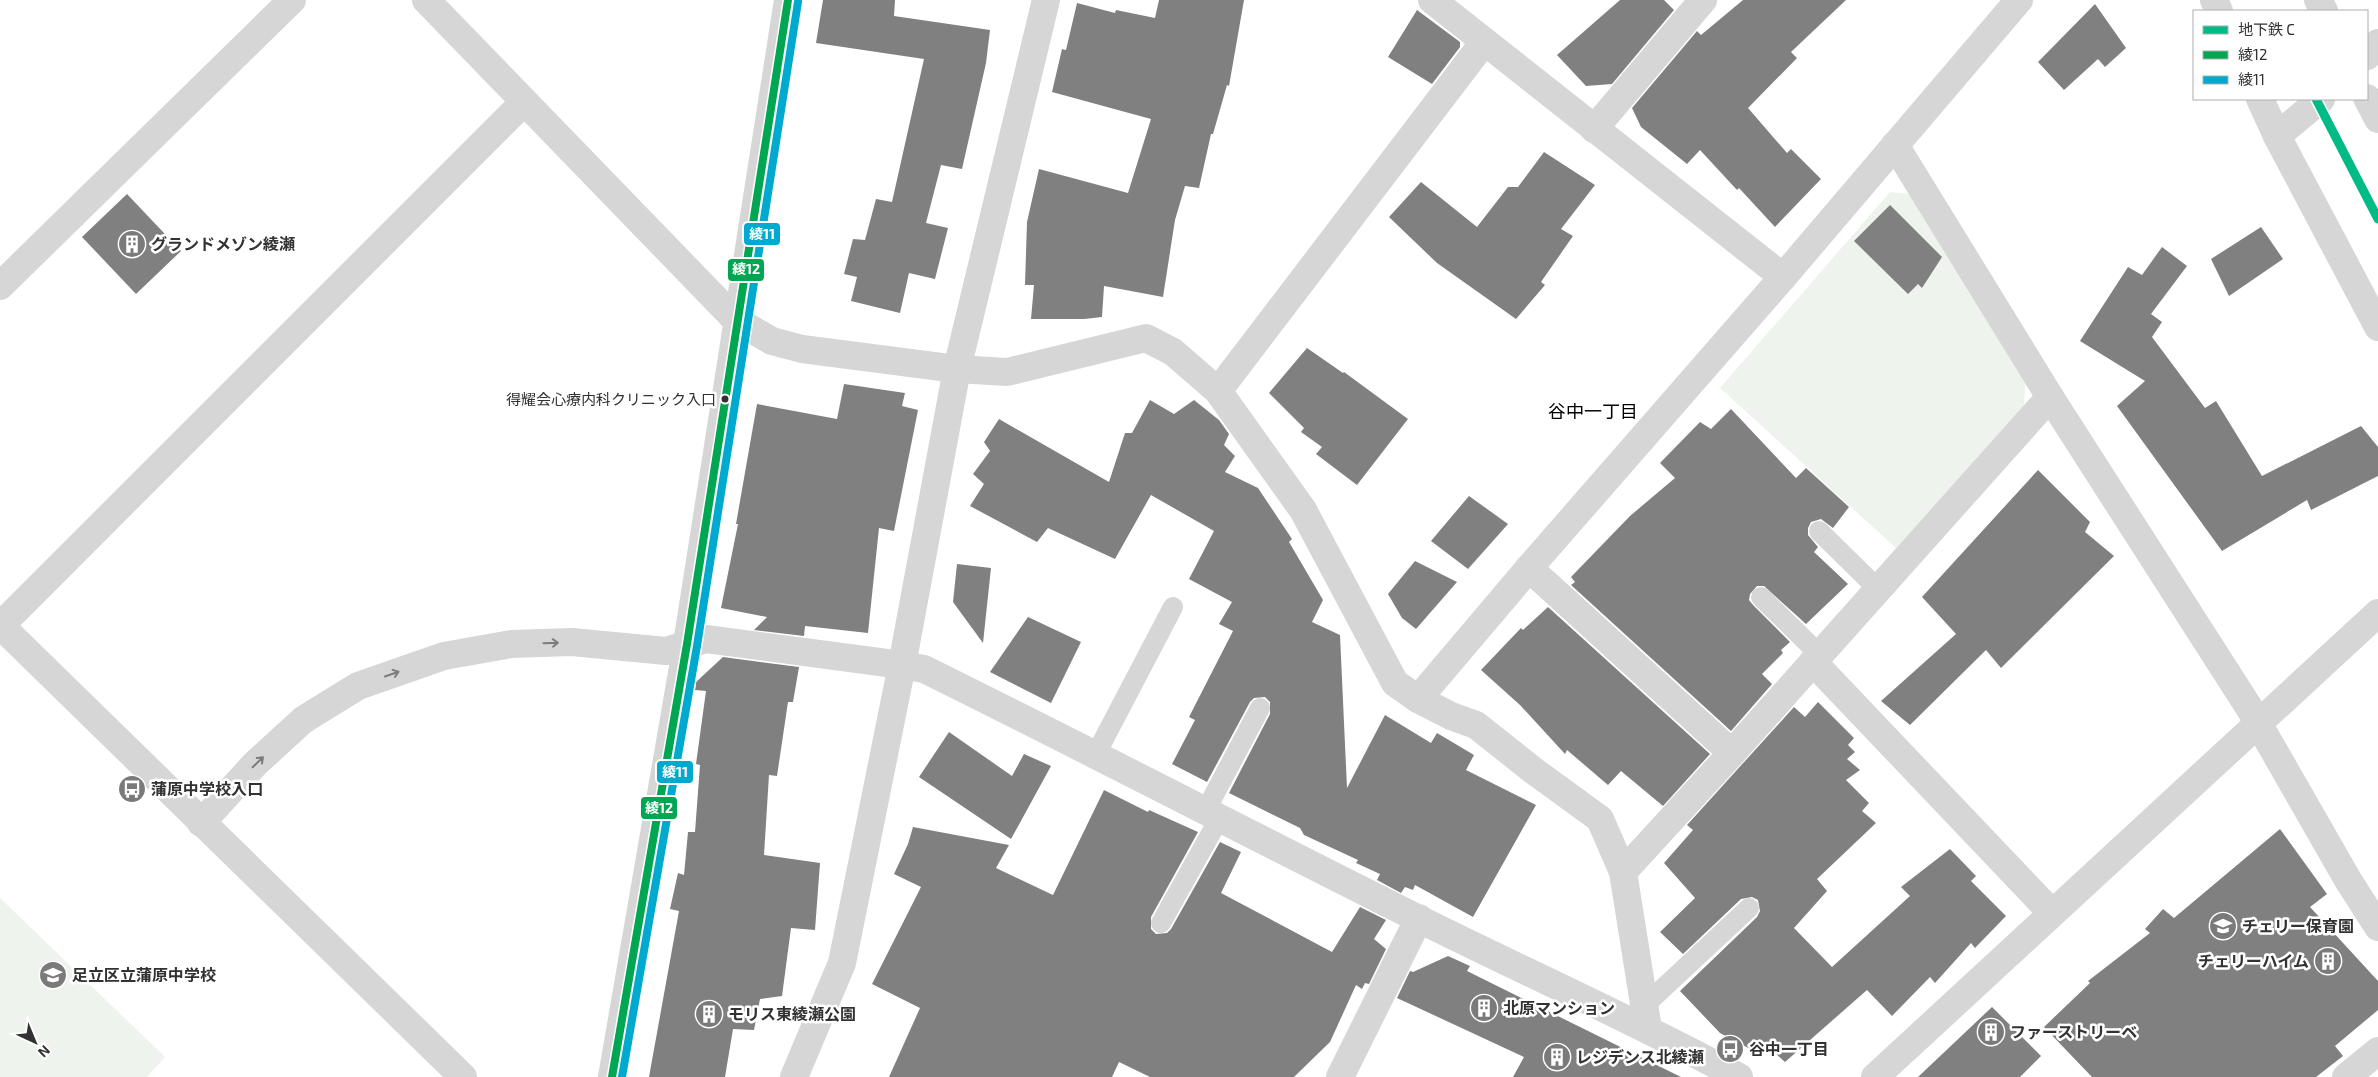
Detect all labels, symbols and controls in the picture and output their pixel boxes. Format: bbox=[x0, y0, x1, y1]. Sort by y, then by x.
legend bbox=[2193, 10, 2368, 100]
text: 地下鉄 C bbox=[2238, 20, 2295, 38]
text: 綾12 bbox=[2238, 45, 2267, 63]
text: 綾11 bbox=[2238, 70, 2265, 88]
line badge: 綾11 bbox=[743, 222, 781, 246]
text: 綾11 bbox=[749, 225, 775, 242]
building icon: グランドメゾン綾瀬 bbox=[117, 229, 147, 259]
place label: グランドメゾン綾瀬 bbox=[151, 234, 295, 253]
line badge: 綾12 bbox=[727, 258, 765, 282]
text: 綾12 bbox=[732, 260, 760, 277]
place label: 得耀会心療内科クリニック入口 bbox=[506, 390, 716, 408]
marker: 得耀会心療内科クリニック入口 bbox=[720, 394, 730, 404]
district label: 谷中一丁目 bbox=[1548, 400, 1638, 422]
one-way arrow bbox=[542, 638, 558, 647]
one-way arrow bbox=[384, 669, 399, 678]
one-way arrow bbox=[252, 756, 264, 768]
line badge: 綾11 bbox=[656, 760, 694, 784]
text: 綾11 bbox=[662, 763, 688, 780]
bus stop icon: 蒲原中学校入口 bbox=[117, 774, 147, 804]
place label: 蒲原中学校入口 bbox=[151, 779, 263, 798]
line badge: 綾12 bbox=[640, 796, 678, 820]
text: 綾12 bbox=[645, 799, 673, 816]
school or university icon: チェリー保育園 bbox=[2208, 911, 2238, 941]
place label: チェリー保育園 bbox=[2242, 916, 2354, 935]
building icon: チェリーハイム bbox=[2313, 946, 2343, 976]
place label: チェリーハイム bbox=[2198, 951, 2309, 970]
school or university icon: 足立区立蒲原中学校 bbox=[38, 960, 68, 990]
place label: 足立区立蒲原中学校 bbox=[72, 965, 216, 984]
building icon: 北原マンション bbox=[1469, 993, 1499, 1023]
place label: 北原マンション bbox=[1503, 998, 1615, 1017]
building icon: モリス東綾瀬公園 bbox=[694, 999, 724, 1029]
place label: モリス東綾瀬公園 bbox=[728, 1004, 856, 1023]
north arrow bbox=[10, 1017, 60, 1067]
building icon: ファーストリーベ bbox=[1976, 1017, 2006, 1047]
place label: ファーストリーベ bbox=[2010, 1022, 2137, 1041]
bus stop icon: 谷中一丁目 bbox=[1715, 1034, 1745, 1064]
place label: 谷中一丁目 bbox=[1749, 1039, 1829, 1058]
text: N bbox=[35, 1042, 54, 1061]
building icon: レジデンス北綾瀬 bbox=[1542, 1042, 1572, 1072]
place label: レジデンス北綾瀬 bbox=[1576, 1047, 1704, 1066]

